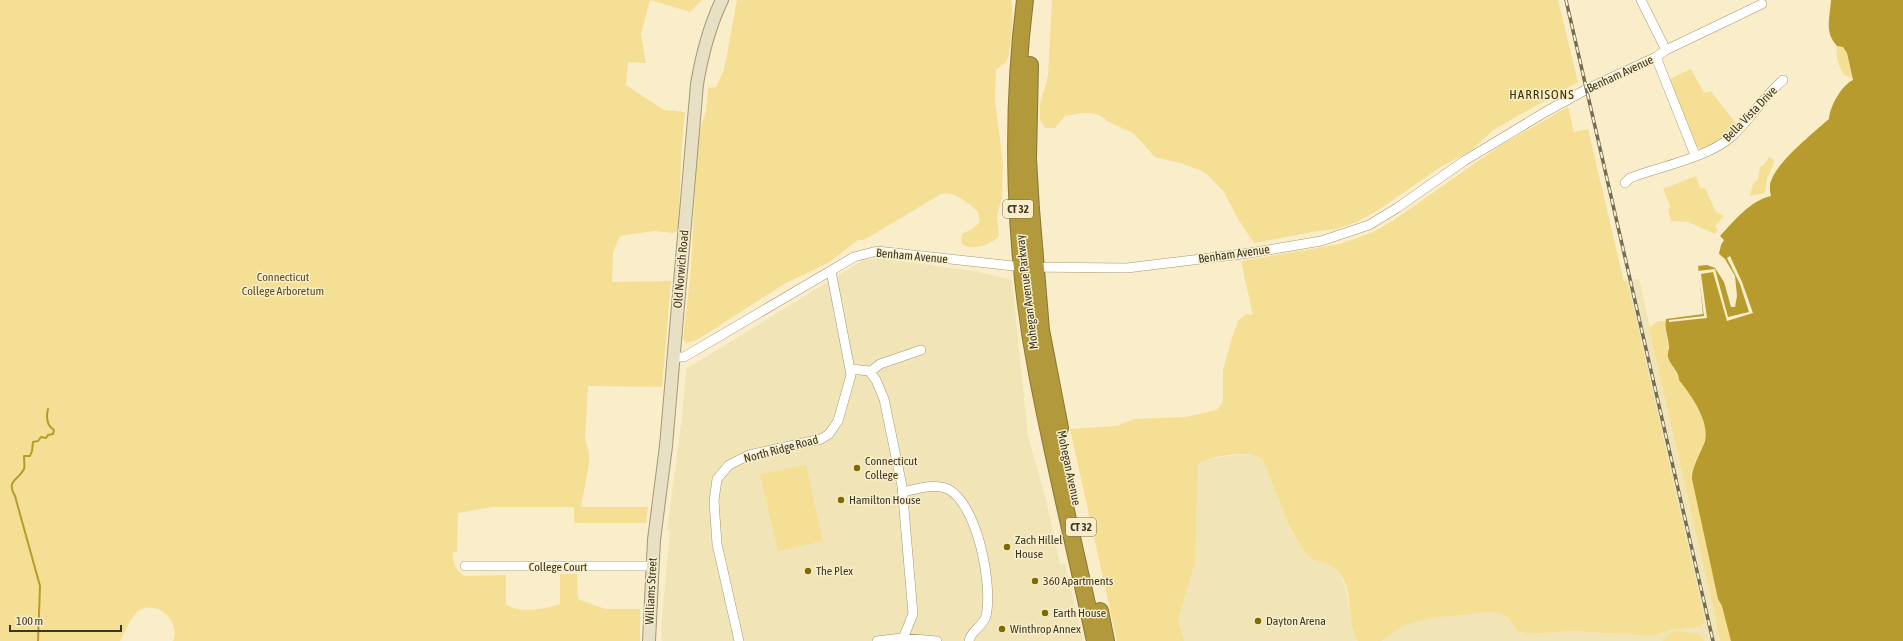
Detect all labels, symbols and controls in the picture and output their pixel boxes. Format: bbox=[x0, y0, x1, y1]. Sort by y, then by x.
street label: Benham Avenue bbox=[1584, 52, 1656, 96]
street label: Bella Vista Drive bbox=[1720, 83, 1780, 145]
district label: HARRISONS bbox=[1509, 87, 1575, 102]
road number: CT 32 bbox=[1003, 200, 1033, 218]
street label: Old Norwich Road bbox=[671, 229, 691, 309]
street label: Mohegan Avenue Parkway bbox=[1013, 234, 1041, 350]
street label: Benham Avenue bbox=[1197, 242, 1271, 266]
street label: Benham Avenue bbox=[876, 246, 948, 266]
park label: Connecticut College Arboretum bbox=[242, 270, 324, 298]
street label: Mohegan Avenue bbox=[1054, 429, 1084, 507]
street label: North Ridge Road bbox=[742, 432, 820, 466]
place label: Connecticut College bbox=[865, 454, 918, 482]
marker: Connecticut College bbox=[852, 463, 862, 473]
place label: Hamilton House bbox=[849, 493, 921, 507]
marker: Hamilton House bbox=[836, 495, 846, 505]
road number: CT 32 bbox=[1066, 518, 1096, 536]
place label: Zach Hillel House bbox=[1015, 533, 1063, 561]
marker: Zach Hillel House bbox=[1002, 542, 1012, 552]
street label: Williams Street bbox=[642, 557, 660, 625]
street label: College Court bbox=[529, 560, 588, 574]
place label: The Plex bbox=[816, 564, 853, 578]
marker: The Plex bbox=[803, 566, 813, 576]
place label: 360 Apartments bbox=[1043, 574, 1113, 588]
marker: 360 Apartments bbox=[1030, 576, 1040, 586]
place label: Earth House bbox=[1053, 606, 1106, 620]
scale bar bbox=[10, 607, 121, 633]
marker: Earth House bbox=[1040, 608, 1050, 618]
text: 100 m bbox=[16, 614, 43, 628]
place label: Dayton Arena bbox=[1266, 614, 1326, 628]
marker: Dayton Arena bbox=[1253, 616, 1263, 626]
place label: Winthrop Annex bbox=[1010, 622, 1081, 636]
marker: Winthrop Annex bbox=[997, 624, 1007, 634]

